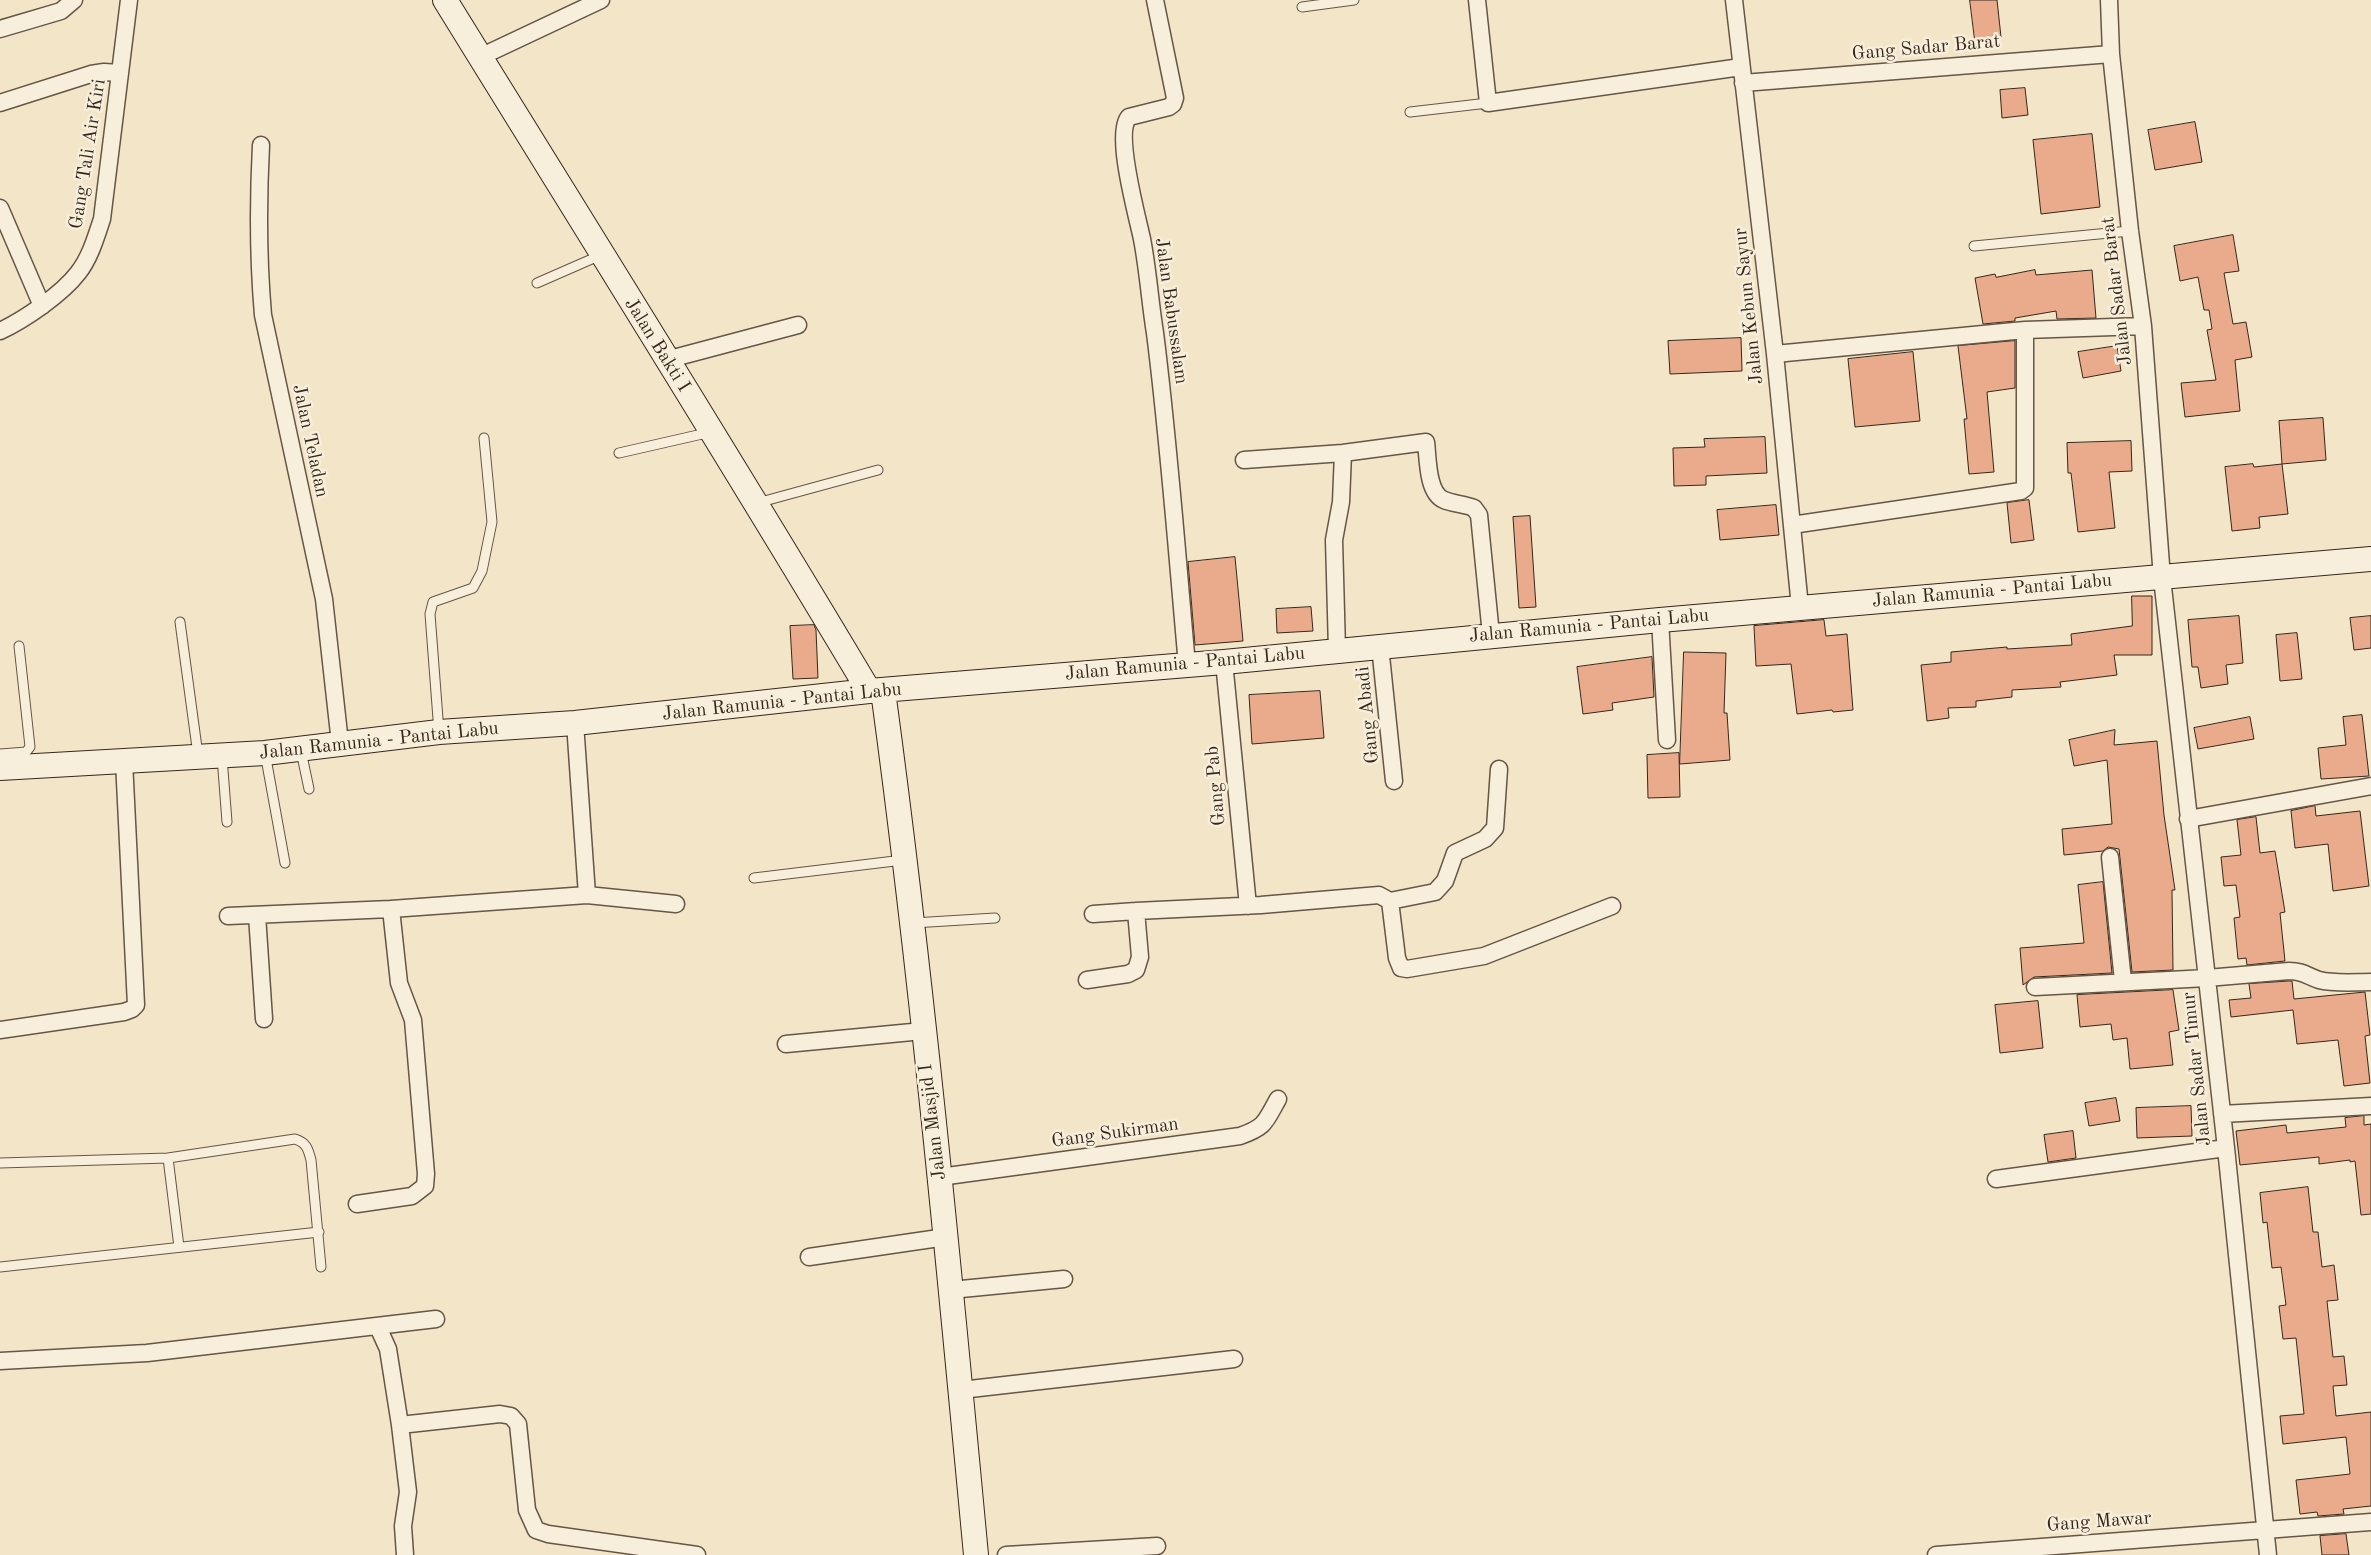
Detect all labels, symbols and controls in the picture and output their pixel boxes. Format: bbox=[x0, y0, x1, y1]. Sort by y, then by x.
street label: Gang Sadar Barat bbox=[1851, 30, 2001, 66]
street label: Gang Tali Air Kiri bbox=[65, 77, 111, 231]
street label: Jalan Sadar Barat bbox=[2097, 215, 2137, 367]
street label: Jalan Kebun Sayur bbox=[1729, 227, 1769, 385]
street label: Jalan Babussalam bbox=[1149, 236, 1193, 386]
street label: Jalan Bakti I bbox=[619, 294, 695, 396]
street label: Jalan Teladan bbox=[287, 382, 333, 500]
street label: Jalan Ramunia - Pantai Labu bbox=[1871, 569, 2113, 613]
street label: Jalan Ramunia - Pantai Labu bbox=[1468, 604, 1710, 648]
street label: Jalan Ramunia - Pantai Labu bbox=[1064, 642, 1306, 686]
street label: Gang Abadi bbox=[1352, 665, 1384, 765]
street label: Jalan Ramunia - Pantai Labu bbox=[661, 678, 903, 726]
street label: Jalan Ramunia - Pantai Labu bbox=[258, 717, 500, 765]
street label: Gang Pab bbox=[1201, 745, 1231, 827]
street label: Jalan Sadar Timur bbox=[2178, 991, 2216, 1147]
street label: Jalan Masjid I bbox=[915, 1062, 951, 1182]
street label: Gang Sukirman bbox=[1050, 1113, 1180, 1153]
street label: Gang Mawar bbox=[2046, 1507, 2152, 1537]

